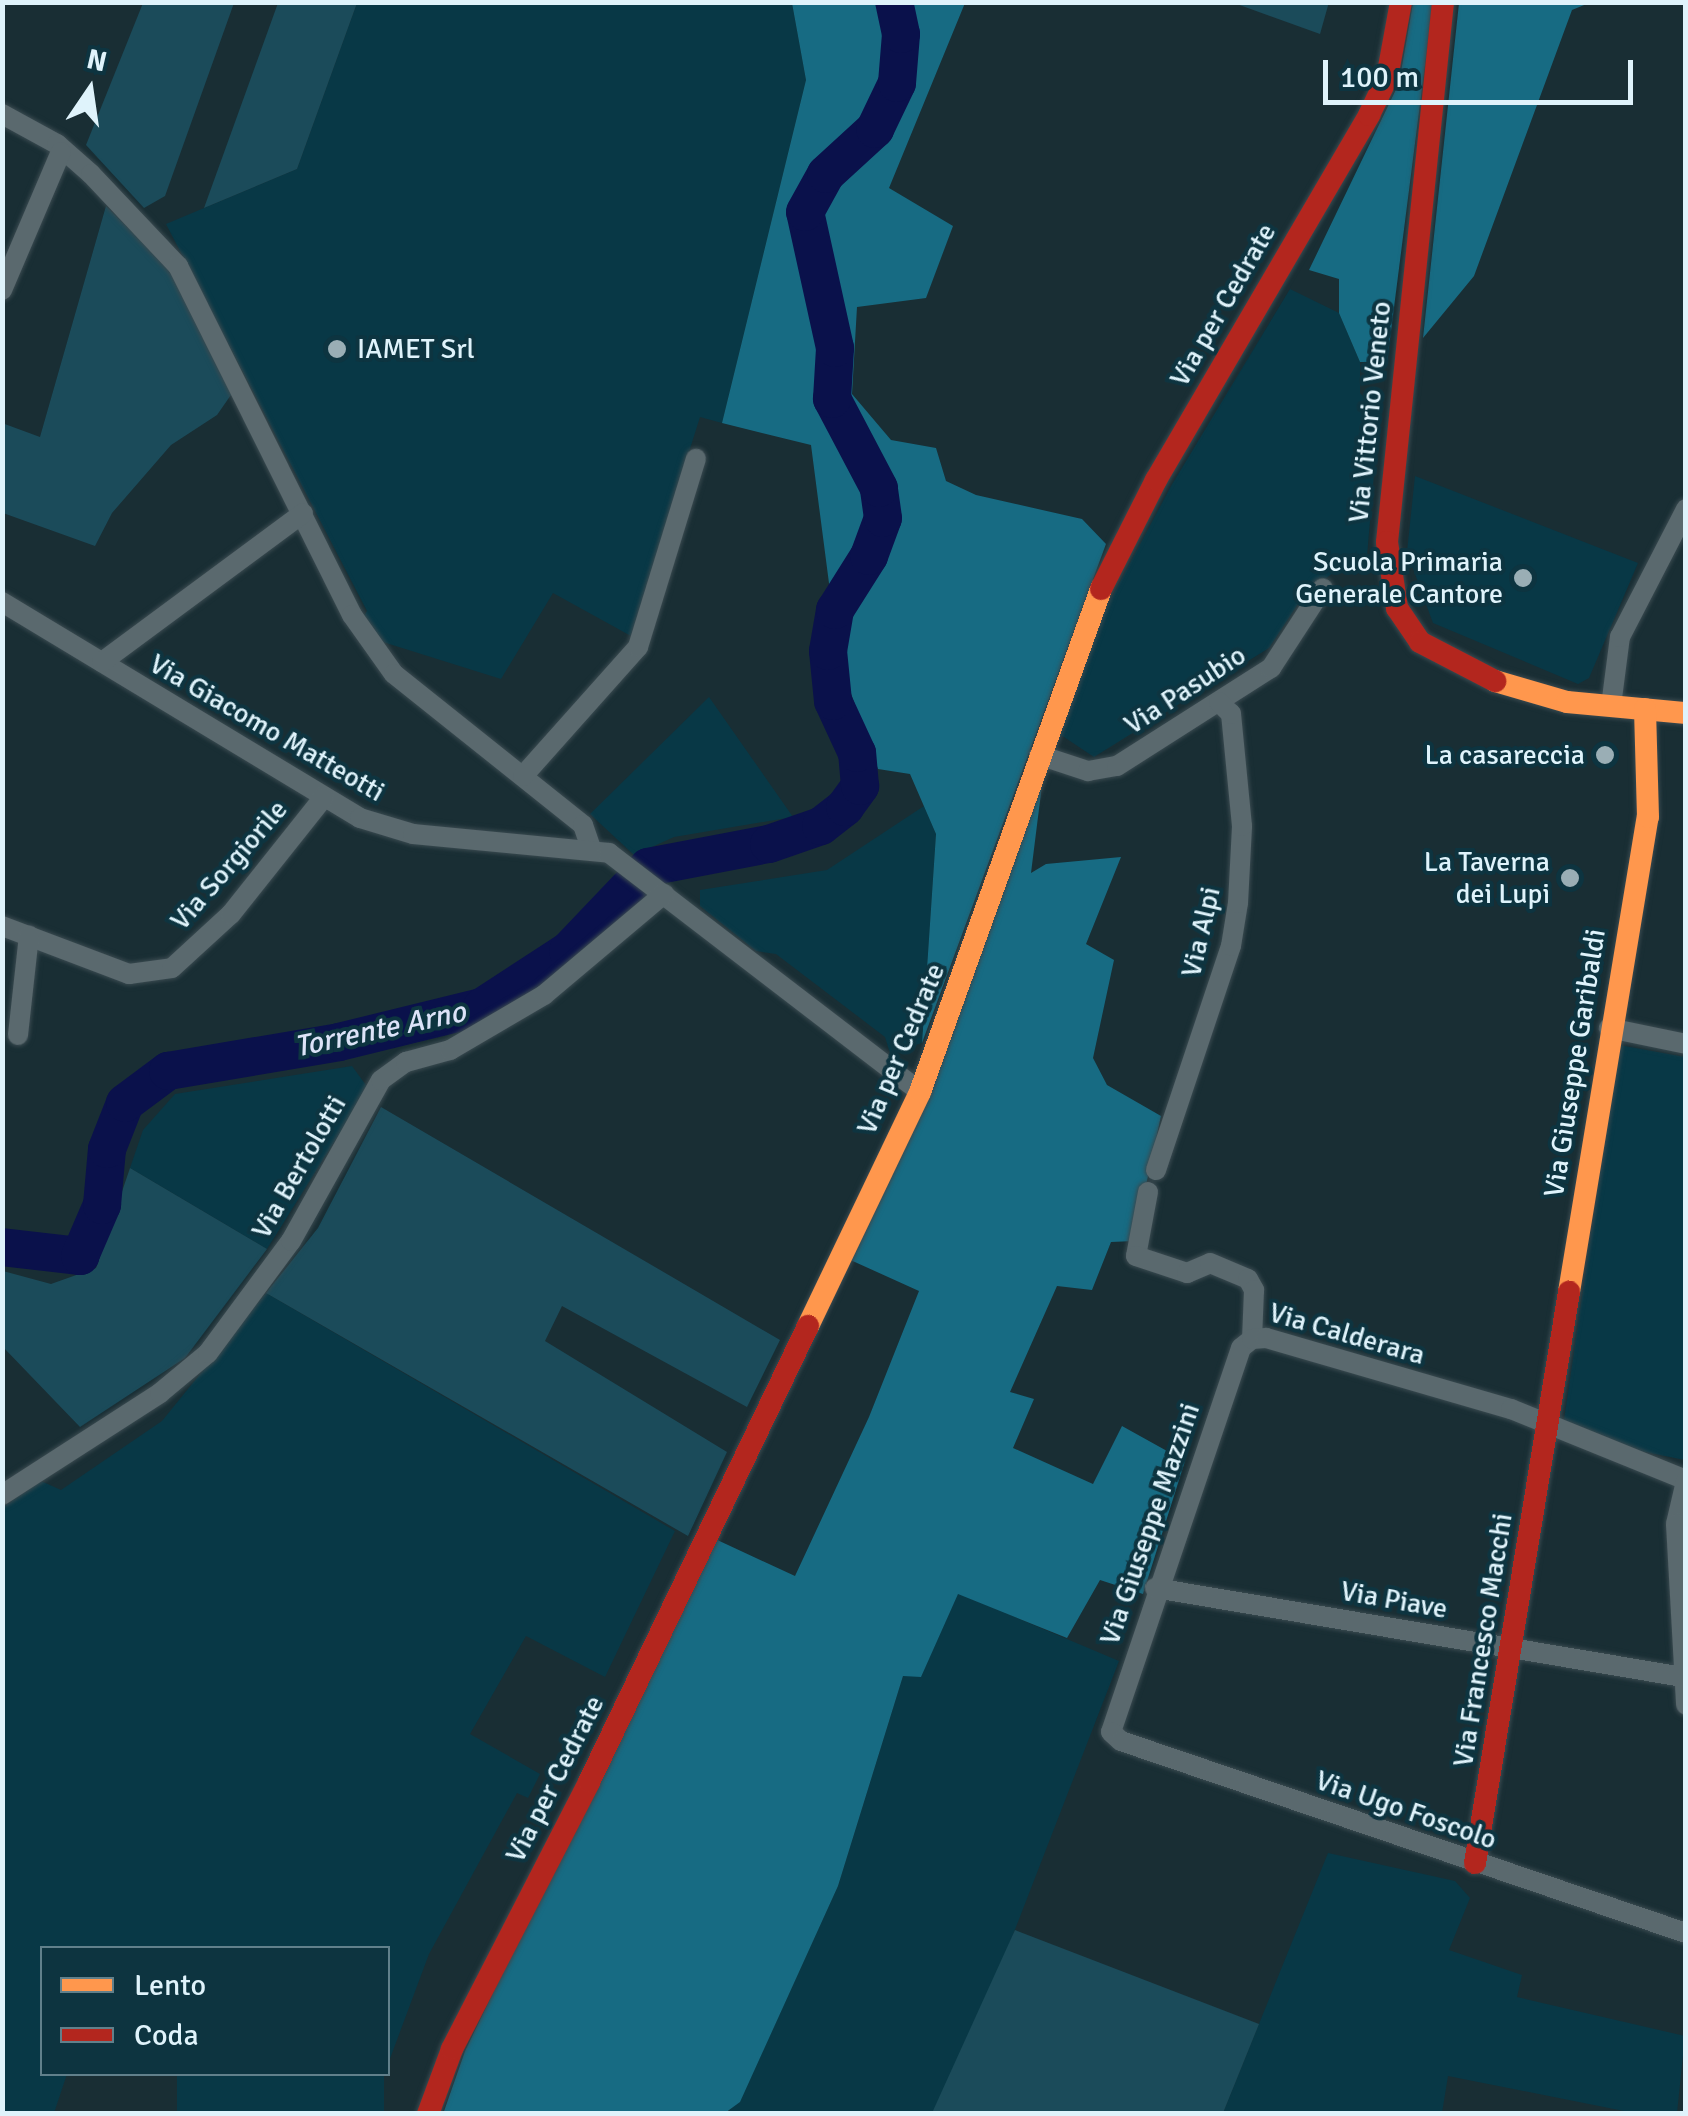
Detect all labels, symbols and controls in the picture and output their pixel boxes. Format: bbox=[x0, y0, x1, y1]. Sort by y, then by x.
north arrow bbox=[40, 40, 140, 140]
scale bar bbox=[1328, 40, 1638, 102]
text: N bbox=[83, 42, 110, 80]
text: 100 m bbox=[1340, 59, 1419, 96]
street label: Via per Cedrate bbox=[1163, 218, 1283, 392]
street label: Via Vittorio Veneto bbox=[1342, 300, 1398, 524]
place label: IAMET Srl bbox=[357, 332, 475, 366]
marker: IAMET Srl bbox=[326, 338, 348, 360]
place label: Scuola Primaria Generale Cantore bbox=[1295, 545, 1503, 611]
marker: Scuola Primaria Generale Cantore bbox=[1512, 567, 1534, 589]
street label: Via Pasubio bbox=[1118, 638, 1252, 742]
street label: Via Giacomo Matteotti bbox=[143, 647, 391, 809]
place label: La casareccia bbox=[1424, 738, 1585, 772]
marker: La casareccia bbox=[1594, 744, 1616, 766]
street label: Via Sorgiorile bbox=[163, 793, 295, 937]
place label: La Taverna dei Lupi bbox=[1424, 845, 1550, 911]
marker: La Taverna dei Lupi bbox=[1559, 867, 1581, 889]
street label: Via Alpi bbox=[1174, 884, 1228, 980]
street label: Via Giuseppe Garibaldi bbox=[1537, 927, 1613, 1199]
street label: Via per Cedrate bbox=[850, 958, 952, 1140]
water label: Torrente Arno bbox=[291, 994, 469, 1066]
street label: Via Bertolotti bbox=[245, 1089, 353, 1245]
street label: Via Calderara bbox=[1265, 1296, 1429, 1372]
street label: Via Giuseppe Mazzini bbox=[1093, 1399, 1207, 1649]
street label: Via Francesco Macchi bbox=[1446, 1511, 1520, 1769]
street label: Via Piave bbox=[1338, 1574, 1450, 1626]
street label: Via per Cedrate bbox=[499, 1690, 611, 1868]
street label: Via Ugo Foscolo bbox=[1311, 1763, 1501, 1857]
legend bbox=[40, 1946, 390, 2076]
text: Lento bbox=[134, 1967, 206, 2004]
text: Coda bbox=[134, 2017, 199, 2054]

